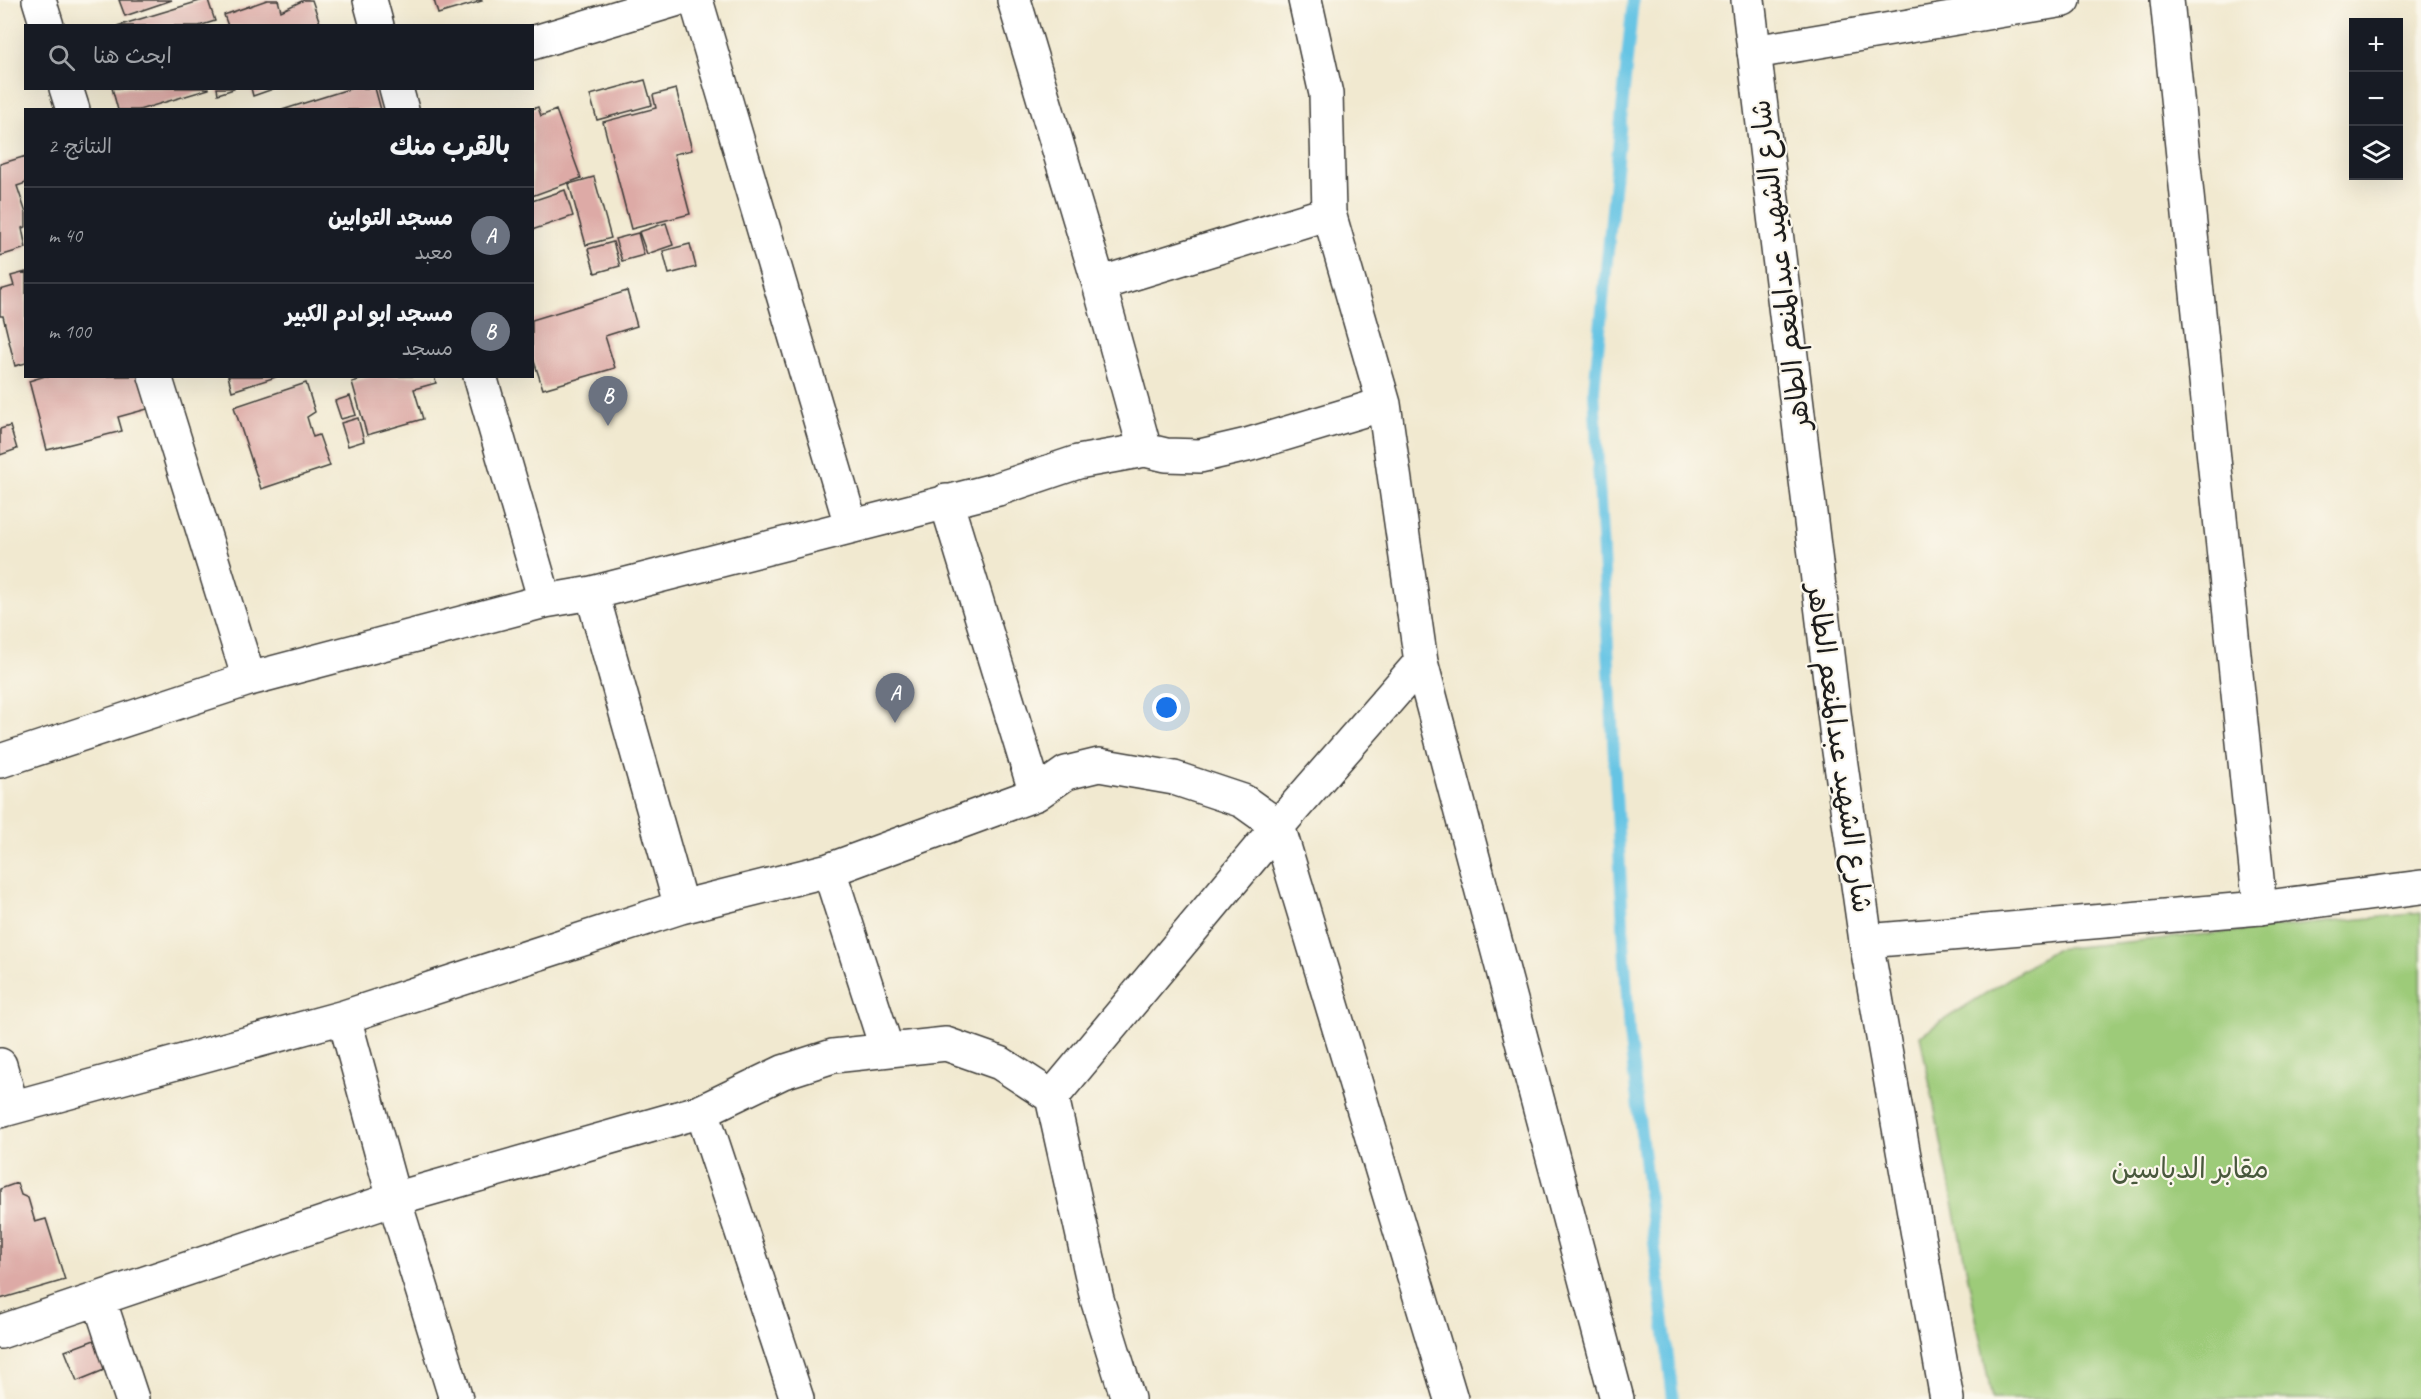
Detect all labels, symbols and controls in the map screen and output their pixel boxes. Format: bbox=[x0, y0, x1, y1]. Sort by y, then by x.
map controls bbox=[2349, 18, 2403, 180]
button: + bbox=[2349, 18, 2403, 72]
search box bbox=[24, 24, 534, 90]
icon: search bbox=[45, 41, 78, 74]
text: ابحث هنا bbox=[93, 42, 172, 70]
button: − bbox=[2349, 72, 2403, 126]
street label: شارع الشهيد عبدالمنعم الطاهر bbox=[1742, 97, 1822, 434]
button: layers bbox=[2349, 126, 2403, 180]
text: بالقرب منك bbox=[390, 130, 510, 163]
text: النتائج: 2 bbox=[48, 134, 112, 159]
text: مسجد التوابين bbox=[328, 204, 453, 232]
text: 40 m bbox=[48, 223, 82, 248]
text: A bbox=[485, 223, 496, 248]
text: معبد bbox=[415, 240, 453, 265]
text: مسجد ابو ادم الكبير bbox=[285, 300, 453, 328]
text: 100 m bbox=[48, 319, 91, 344]
text: B bbox=[485, 319, 496, 344]
text: مسجد bbox=[402, 336, 453, 361]
pin: B bbox=[588, 376, 628, 426]
street label: شارع الشهيد عبدالمنعم الطاهر bbox=[1795, 579, 1880, 916]
pin: A bbox=[876, 674, 914, 723]
your location bbox=[1152, 693, 1181, 722]
park label: مقابر الدباسين bbox=[2111, 1151, 2269, 1186]

